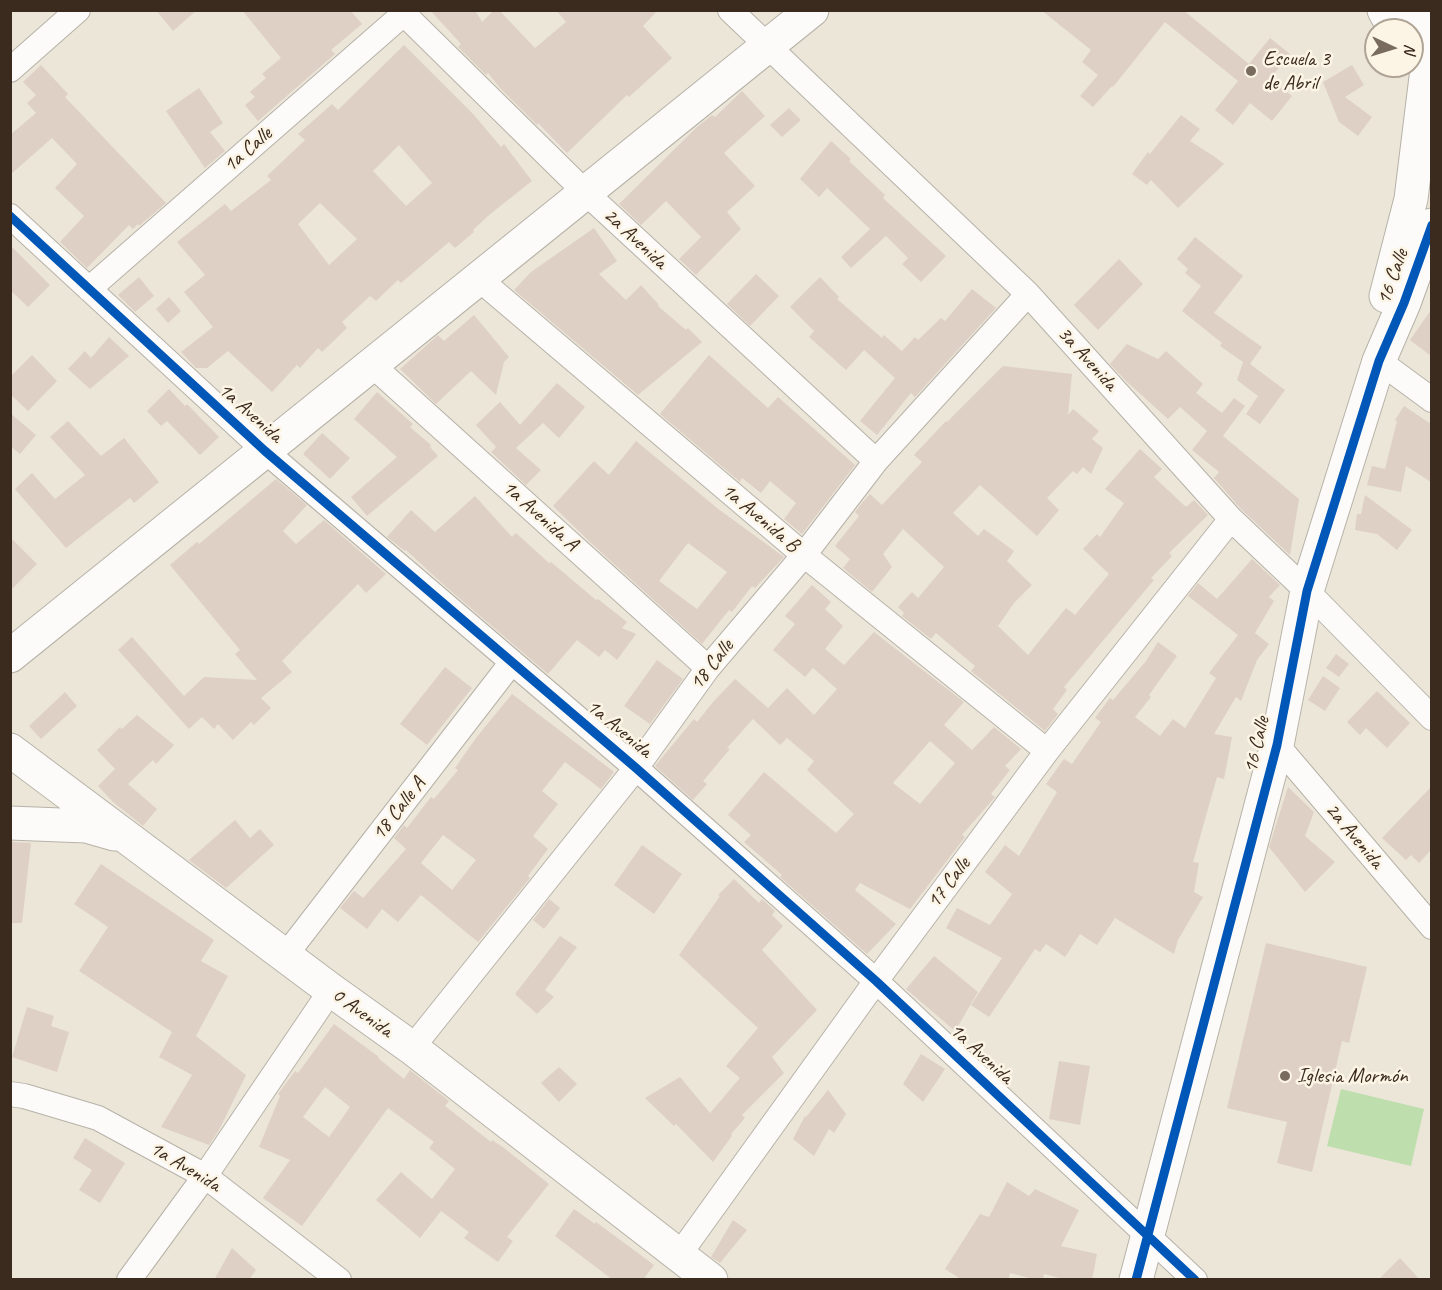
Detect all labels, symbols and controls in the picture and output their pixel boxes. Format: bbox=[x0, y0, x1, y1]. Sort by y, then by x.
north arrow bbox=[1364, 18, 1424, 78]
text: N bbox=[1400, 43, 1420, 55]
place label: Escuela 3 de Abril bbox=[1263, 46, 1330, 96]
marker: Escuela 3 de Abril bbox=[1244, 64, 1258, 78]
street label: 1a Calle bbox=[218, 122, 278, 178]
street label: 2a Avenida bbox=[598, 203, 672, 275]
street label: 16 Calle bbox=[1371, 246, 1415, 308]
street label: 3a Avenida bbox=[1051, 322, 1123, 396]
street label: 1a Avenida bbox=[213, 377, 287, 449]
street label: 1a Avenida A bbox=[497, 475, 583, 557]
street label: 1a Avenida B bbox=[716, 478, 804, 558]
street label: 18 Calle bbox=[685, 635, 739, 695]
street label: 1a Avenida bbox=[581, 694, 657, 764]
street label: 16 Calle bbox=[1238, 714, 1276, 776]
street label: 18 Calle A bbox=[367, 773, 431, 845]
street label: 2a Avenida bbox=[1319, 798, 1389, 874]
street label: 17 Calle bbox=[922, 853, 976, 913]
street label: 0 Avenida bbox=[327, 983, 397, 1043]
street label: 1a Avenida bbox=[944, 1018, 1018, 1090]
place label: Iglesia Mormón bbox=[1297, 1063, 1408, 1089]
marker: Iglesia Mormón bbox=[1278, 1069, 1292, 1083]
street label: 1a Avenida bbox=[145, 1136, 225, 1198]

